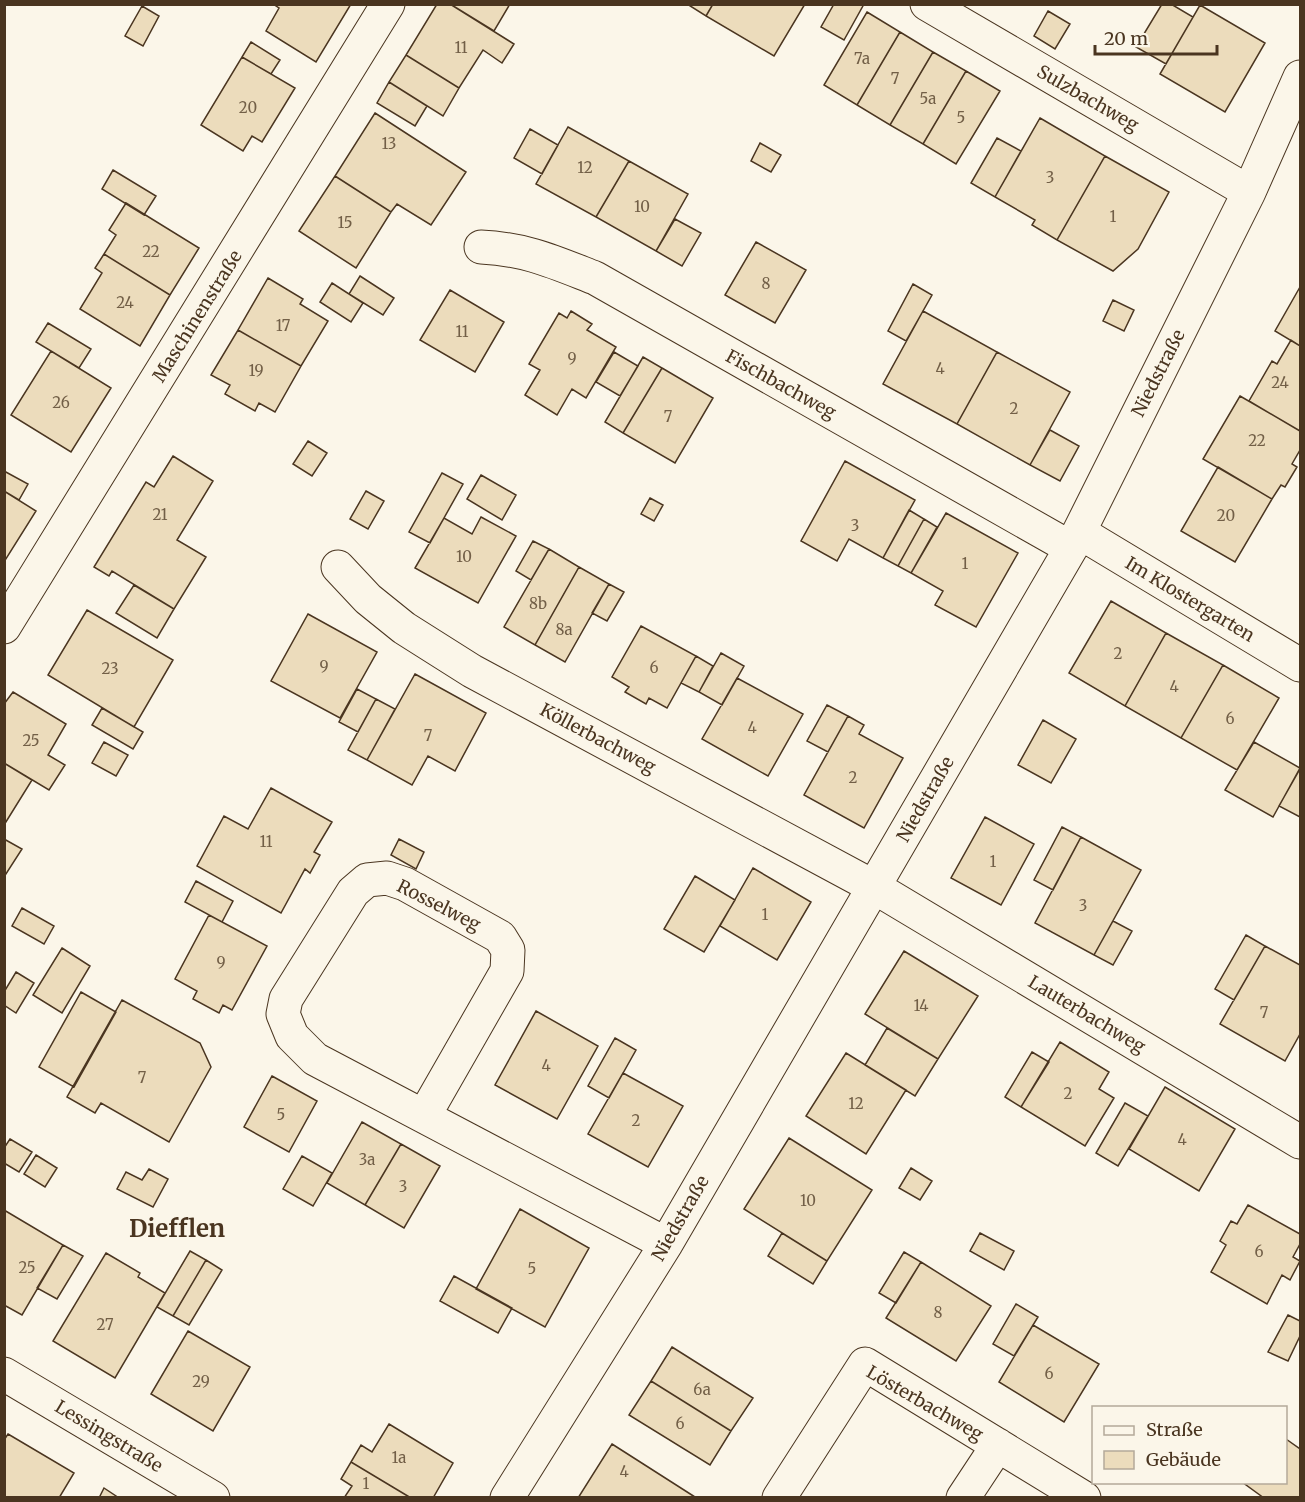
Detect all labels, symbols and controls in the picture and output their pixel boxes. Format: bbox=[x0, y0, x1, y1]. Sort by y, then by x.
scale bar bbox=[1095, 18, 1216, 56]
text: 20 m bbox=[1104, 27, 1148, 50]
house number: 11 bbox=[454, 38, 468, 57]
house number: 7a bbox=[854, 49, 870, 68]
street label: Sulzbachweg bbox=[1033, 60, 1143, 136]
house number: 7 bbox=[891, 69, 900, 88]
house number: 5a bbox=[920, 89, 936, 108]
house number: 20 bbox=[239, 98, 257, 117]
house number: 5 bbox=[957, 108, 965, 127]
house number: 13 bbox=[382, 134, 396, 153]
house number: 12 bbox=[577, 158, 593, 177]
house number: 3 bbox=[1046, 168, 1054, 187]
house number: 10 bbox=[634, 197, 650, 216]
house number: 1 bbox=[1110, 207, 1117, 226]
house number: 15 bbox=[337, 213, 353, 232]
house number: 22 bbox=[142, 242, 160, 261]
street label: Maschinenstraße bbox=[147, 246, 247, 386]
house number: 8 bbox=[762, 274, 771, 293]
house number: 24 bbox=[116, 293, 134, 312]
house number: 17 bbox=[276, 316, 291, 335]
house number: 11 bbox=[455, 322, 469, 341]
street label: Niedstraße bbox=[1126, 325, 1190, 421]
street label: Fischbachweg bbox=[722, 344, 840, 424]
house number: 9 bbox=[567, 349, 577, 368]
house number: 4 bbox=[935, 359, 945, 378]
house number: 19 bbox=[248, 361, 264, 380]
house number: 24 bbox=[1271, 373, 1289, 392]
house number: 26 bbox=[52, 393, 70, 412]
house number: 2 bbox=[1010, 399, 1019, 418]
house number: 7 bbox=[664, 407, 673, 426]
house number: 22 bbox=[1248, 431, 1266, 450]
house number: 21 bbox=[152, 505, 168, 524]
house number: 20 bbox=[1217, 506, 1235, 525]
house number: 3 bbox=[851, 516, 859, 535]
house number: 10 bbox=[456, 547, 472, 566]
street label: Im Klostergarten bbox=[1121, 551, 1259, 647]
house number: 1 bbox=[962, 554, 969, 573]
house number: 8b bbox=[529, 594, 547, 613]
house number: 8a bbox=[555, 620, 573, 639]
house number: 2 bbox=[1114, 644, 1123, 663]
house number: 9 bbox=[319, 657, 329, 676]
house number: 6 bbox=[649, 658, 659, 677]
house number: 23 bbox=[102, 659, 118, 678]
house number: 4 bbox=[1169, 677, 1179, 696]
street label: Köllerbachweg bbox=[536, 698, 660, 778]
house number: 6 bbox=[1225, 709, 1235, 728]
house number: 4 bbox=[747, 718, 757, 737]
house number: 7 bbox=[424, 726, 433, 745]
house number: 25 bbox=[22, 731, 40, 750]
street label: Niedstraße bbox=[891, 752, 959, 846]
house number: 2 bbox=[849, 768, 858, 787]
house number: 11 bbox=[259, 832, 273, 851]
house number: 1 bbox=[990, 852, 997, 871]
street label: Rosselweg bbox=[393, 874, 485, 936]
house number: 3 bbox=[1079, 896, 1087, 915]
house number: 1 bbox=[762, 905, 769, 924]
house number: 9 bbox=[216, 953, 226, 972]
street label: Lauterbachweg bbox=[1024, 970, 1150, 1058]
house number: 14 bbox=[913, 996, 929, 1015]
house number: 7 bbox=[1260, 1003, 1269, 1022]
house number: 4 bbox=[541, 1056, 551, 1075]
house number: 7 bbox=[138, 1068, 147, 1087]
house number: 2 bbox=[1064, 1084, 1073, 1103]
house number: 12 bbox=[848, 1094, 864, 1113]
house number: 5 bbox=[277, 1105, 285, 1124]
house number: 2 bbox=[632, 1111, 641, 1130]
house number: 4 bbox=[1177, 1130, 1187, 1149]
house number: 3a bbox=[359, 1150, 375, 1169]
street label: Niedstraße bbox=[646, 1171, 714, 1265]
house number: 3 bbox=[399, 1177, 407, 1196]
house number: 10 bbox=[800, 1191, 816, 1210]
district label: Diefflen bbox=[129, 1213, 225, 1244]
house number: 6 bbox=[1254, 1242, 1264, 1261]
house number: 25 bbox=[18, 1258, 36, 1277]
house number: 5 bbox=[528, 1259, 536, 1278]
house number: 8 bbox=[934, 1303, 943, 1322]
house number: 27 bbox=[97, 1315, 114, 1334]
street label: Lösterbachweg bbox=[862, 1360, 988, 1446]
house number: 6 bbox=[1044, 1364, 1054, 1383]
house number: 29 bbox=[192, 1372, 210, 1391]
house number: 6a bbox=[693, 1380, 711, 1399]
street label: Lessingstraße bbox=[51, 1395, 167, 1477]
legend bbox=[1092, 1406, 1287, 1484]
house number: 6 bbox=[675, 1414, 685, 1433]
text: Straße bbox=[1146, 1418, 1203, 1441]
house number: 1a bbox=[392, 1448, 406, 1467]
text: Gebäude bbox=[1146, 1448, 1221, 1471]
house number: 4 bbox=[619, 1462, 629, 1481]
house number: 1 bbox=[363, 1474, 370, 1493]

